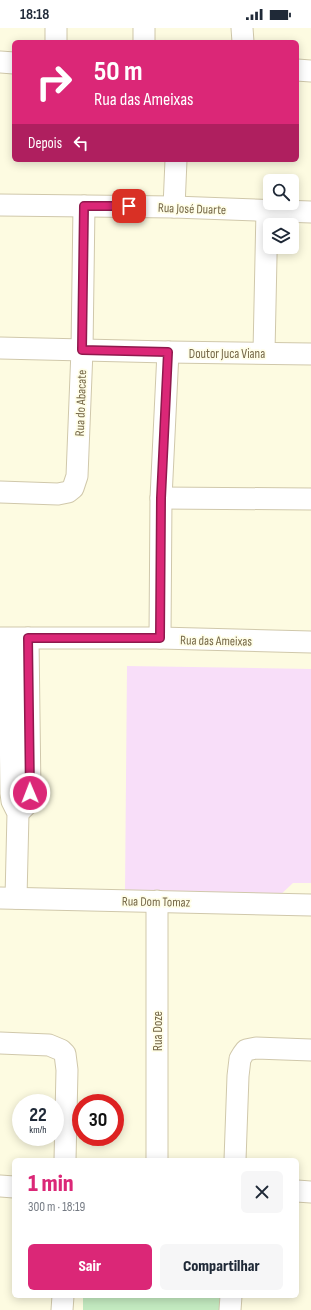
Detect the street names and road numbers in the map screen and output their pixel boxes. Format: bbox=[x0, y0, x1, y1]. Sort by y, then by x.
street label: Rua José Duarte bbox=[158, 200, 226, 218]
street label: Doutor Juca Viana bbox=[189, 346, 265, 362]
street label: Rua do Abacate bbox=[72, 369, 90, 437]
street label: Rua das Ameixas bbox=[180, 632, 252, 650]
street label: Rua Dom Tomaz bbox=[122, 893, 191, 911]
street label: Rua Doze bbox=[150, 1011, 166, 1051]

